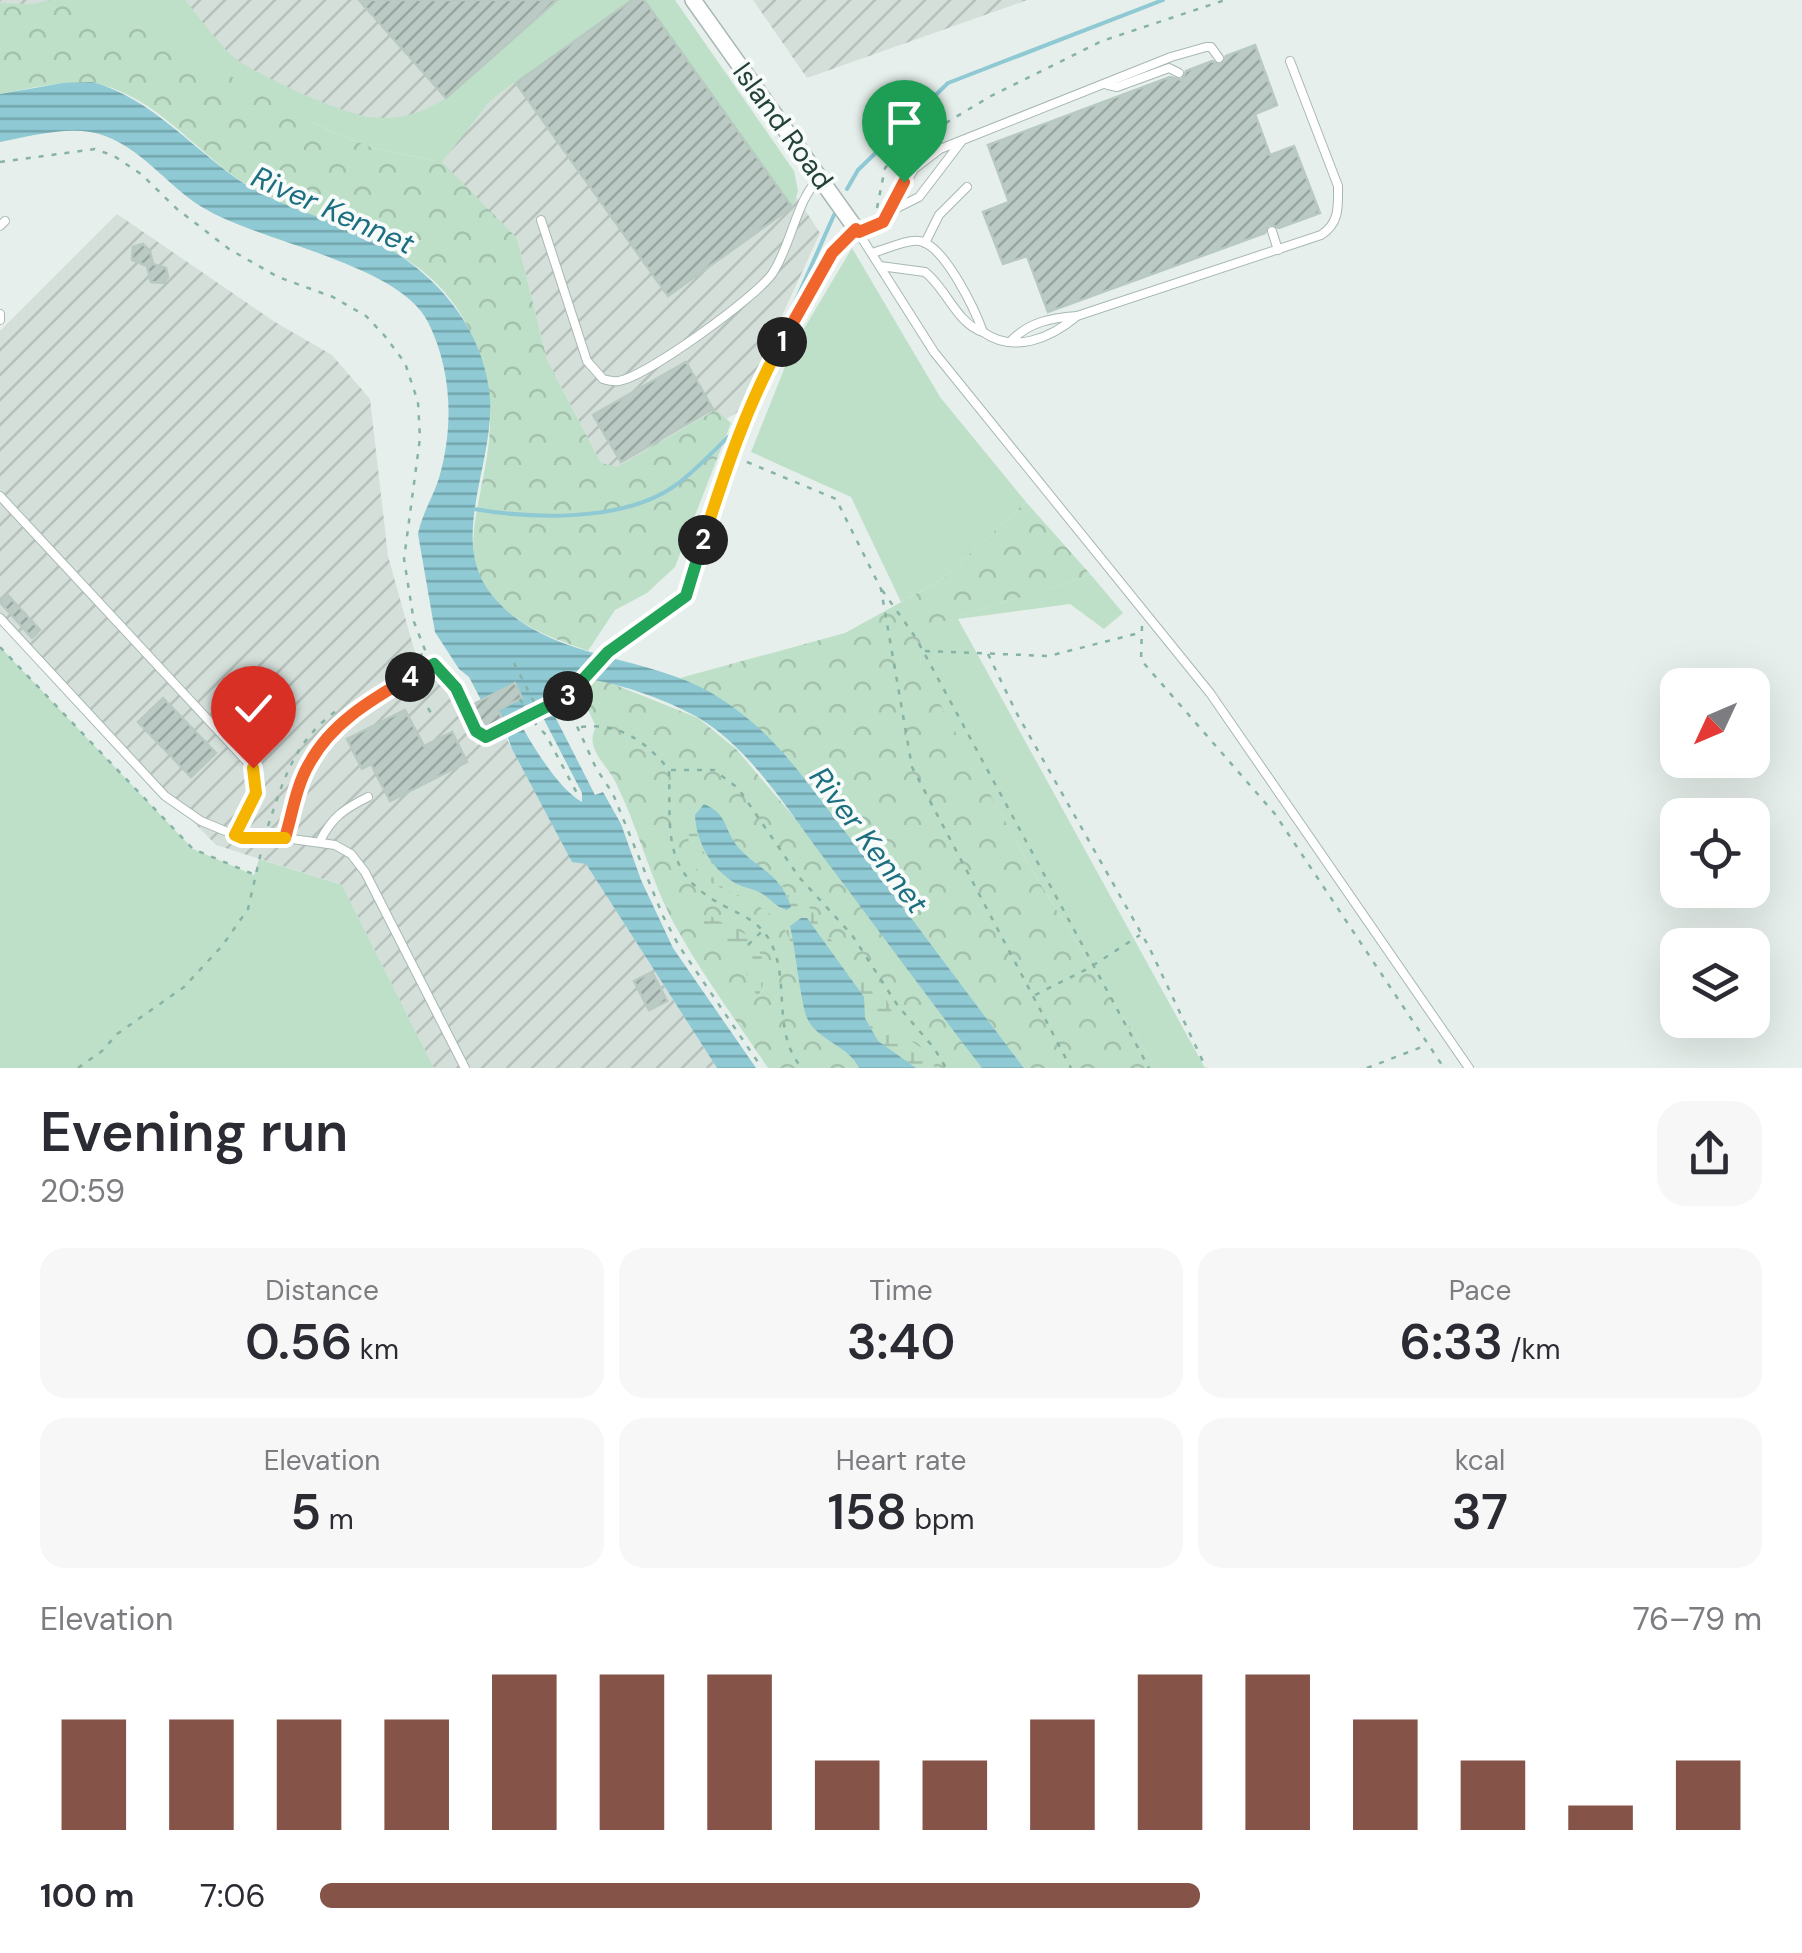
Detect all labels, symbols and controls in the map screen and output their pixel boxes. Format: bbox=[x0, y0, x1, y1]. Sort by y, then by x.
street label: Island Road bbox=[724, 55, 842, 197]
pin bbox=[862, 80, 947, 183]
icon: arrive bbox=[877, 95, 932, 150]
water label: River Kennet bbox=[246, 157, 421, 263]
pin: 1 bbox=[757, 317, 807, 367]
text: 1 bbox=[777, 323, 787, 360]
pin: 2 bbox=[678, 515, 728, 565]
text: 2 bbox=[695, 521, 711, 558]
pin: 4 bbox=[385, 652, 435, 702]
text: 4 bbox=[401, 658, 419, 695]
pin bbox=[211, 666, 296, 769]
north arrow bbox=[1660, 668, 1770, 778]
map controls bbox=[1660, 668, 1770, 1038]
pin: 3 bbox=[543, 671, 593, 721]
text: 3 bbox=[560, 677, 576, 714]
icon: check bbox=[226, 681, 281, 736]
water label: River Kennet bbox=[801, 759, 937, 922]
button: locate bbox=[1660, 798, 1770, 908]
button: layers bbox=[1660, 928, 1770, 1038]
text: Evening run bbox=[40, 1096, 348, 1168]
button: share bbox=[1657, 1101, 1762, 1206]
text: 20:59 bbox=[40, 1170, 125, 1212]
text: Distance bbox=[265, 1272, 379, 1309]
text: Time bbox=[869, 1272, 933, 1309]
text: Pace bbox=[1449, 1272, 1511, 1309]
text: 0.56 bbox=[245, 1309, 352, 1375]
text: 3:40 bbox=[847, 1309, 955, 1375]
text: 6:33 bbox=[1400, 1309, 1503, 1375]
text: km bbox=[352, 1331, 399, 1368]
text: /km bbox=[1503, 1331, 1560, 1368]
text: Elevation bbox=[264, 1442, 380, 1479]
text: Heart rate bbox=[836, 1442, 966, 1479]
text: kcal bbox=[1455, 1442, 1505, 1479]
text: 5 bbox=[290, 1479, 321, 1545]
text: 158 bbox=[827, 1479, 907, 1545]
text: 37 bbox=[1452, 1479, 1508, 1545]
text: m bbox=[321, 1501, 354, 1538]
text: bpm bbox=[907, 1501, 975, 1538]
text: Elevation bbox=[40, 1598, 173, 1640]
text: 76–79 m bbox=[1633, 1598, 1762, 1640]
text: 100 m bbox=[40, 1875, 134, 1917]
text: 7:06 bbox=[200, 1875, 266, 1917]

